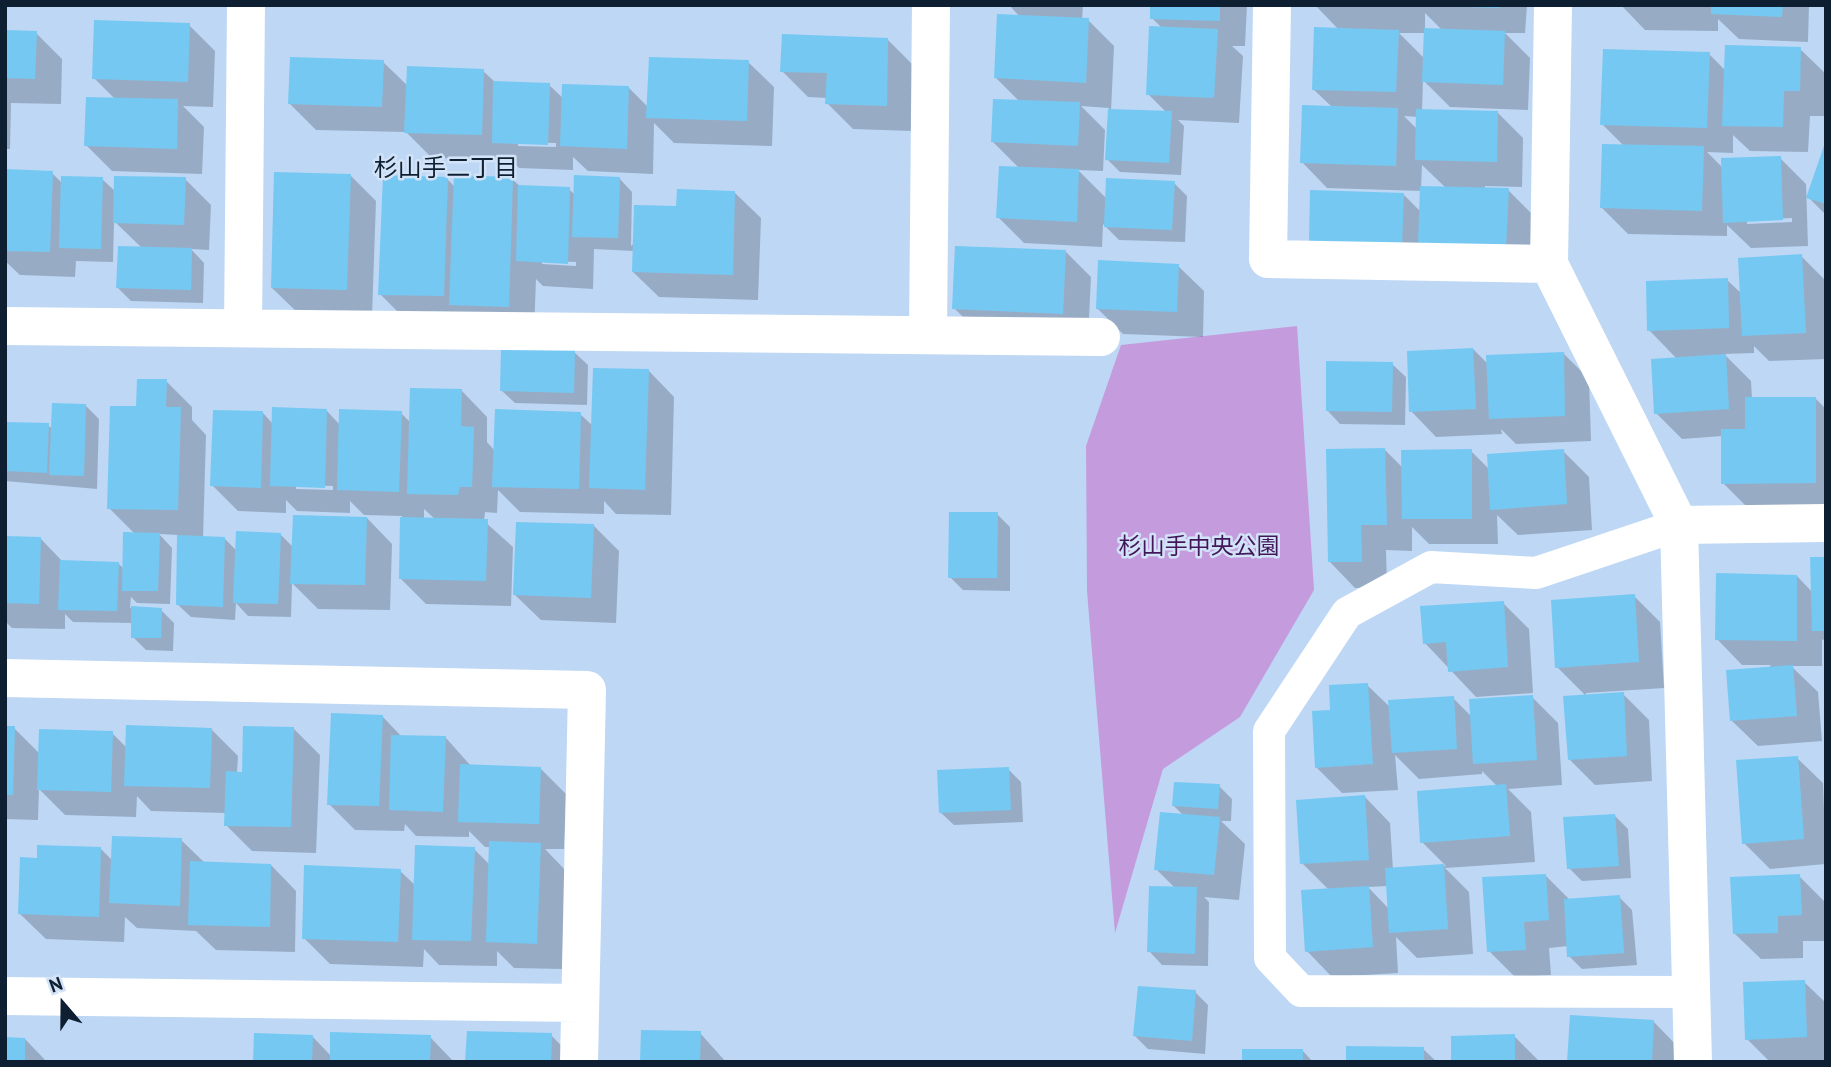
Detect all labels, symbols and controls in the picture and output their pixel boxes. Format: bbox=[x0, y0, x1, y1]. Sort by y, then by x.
district label: 杉山手二丁目 bbox=[374, 155, 518, 183]
park label: 杉山手中央公園 bbox=[1119, 533, 1279, 561]
north arrow bbox=[28, 969, 98, 1039]
text: N bbox=[46, 971, 66, 998]

